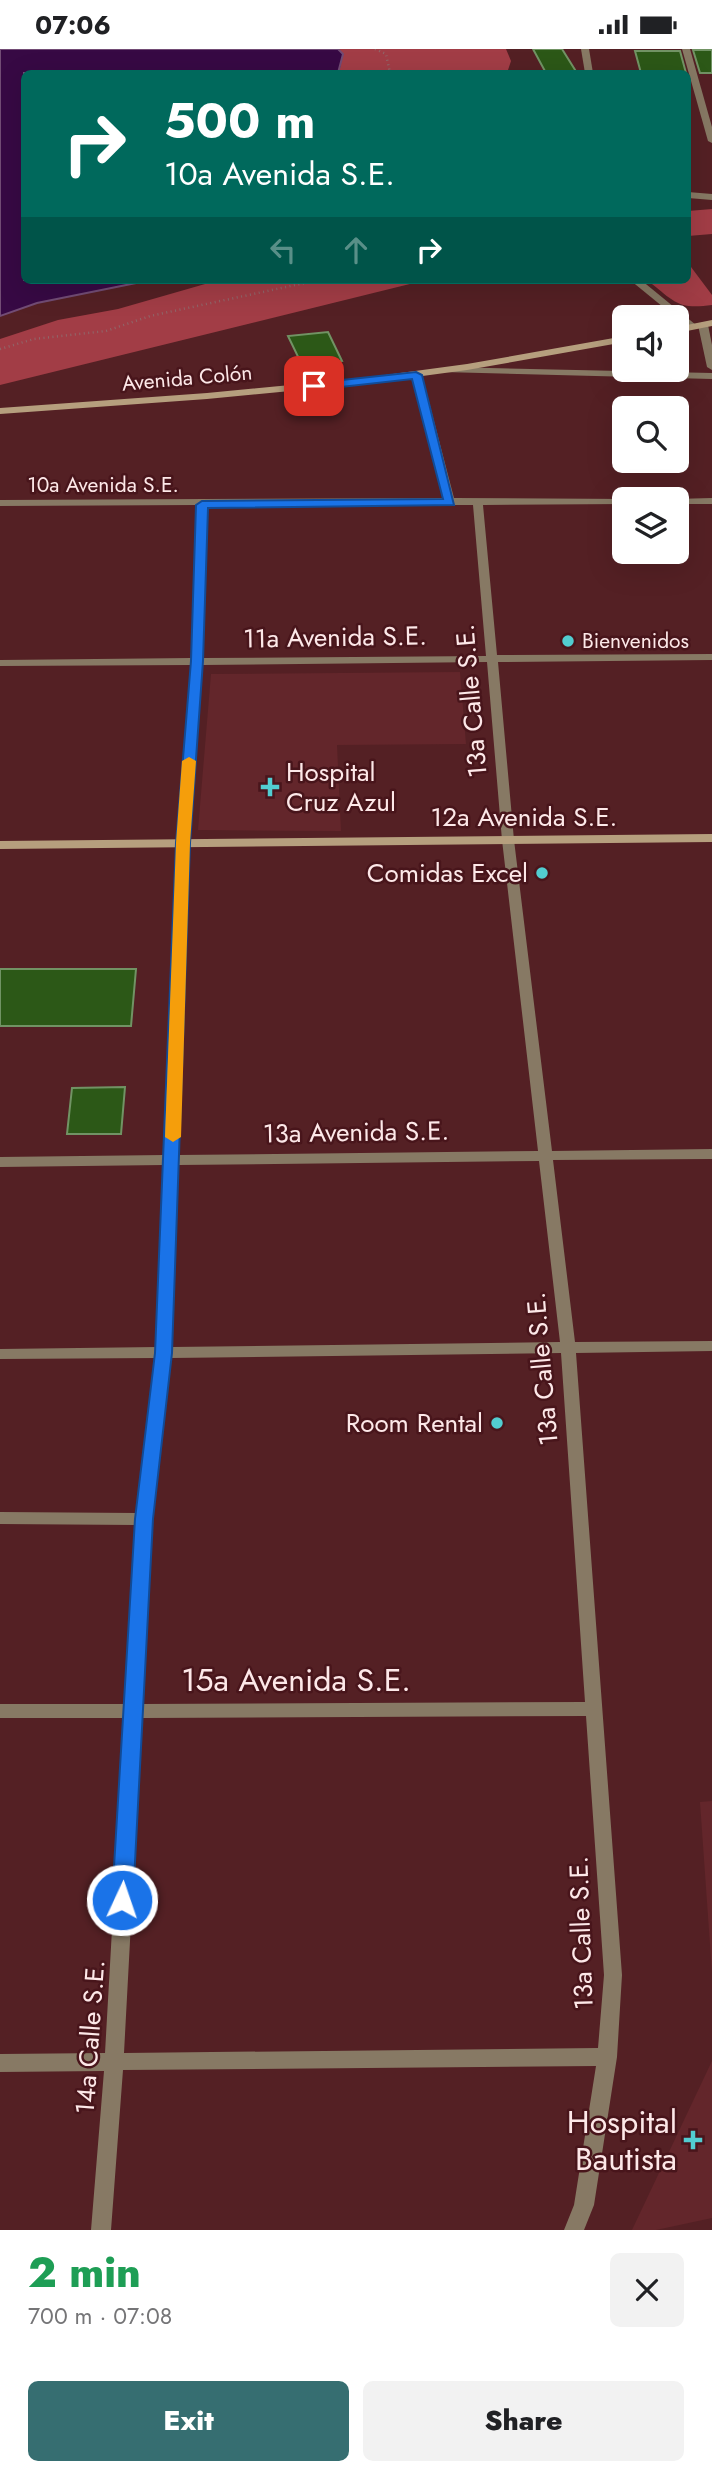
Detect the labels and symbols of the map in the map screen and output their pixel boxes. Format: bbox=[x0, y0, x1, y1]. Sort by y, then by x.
pin bbox=[284, 356, 344, 416]
street label: Avenida Colón bbox=[121, 357, 253, 399]
street label: 10a Avenida S.E. bbox=[27, 470, 179, 500]
street label: 11a Avenida S.E. bbox=[243, 616, 427, 658]
street label: 13a Calle S.E. bbox=[445, 623, 497, 779]
place label: Bienvenidos bbox=[582, 626, 689, 656]
marker: Bienvenidos bbox=[560, 633, 576, 649]
place label: Hospital Cruz Azul bbox=[286, 753, 396, 821]
marker: Hospital Cruz Azul bbox=[260, 777, 280, 797]
street label: 12a Avenida S.E. bbox=[431, 798, 617, 836]
place label: Comidas Excel bbox=[367, 854, 528, 892]
marker: Comidas Excel bbox=[534, 865, 550, 881]
street label: 13a Avenida S.E. bbox=[263, 1111, 449, 1153]
street label: 13a Calle S.E. bbox=[516, 1291, 568, 1447]
place label: Room Rental bbox=[346, 1404, 483, 1442]
marker: Room Rental bbox=[489, 1415, 505, 1431]
street label: 15a Avenida S.E. bbox=[181, 1657, 411, 1703]
street label: 13a Calle S.E. bbox=[559, 1855, 603, 2011]
position arrow bbox=[85, 1863, 159, 1937]
street label: 14a Calle S.E. bbox=[66, 1958, 114, 2116]
place label: Hospital Bautista bbox=[567, 2099, 677, 2182]
marker: Hospital Bautista bbox=[683, 2130, 703, 2150]

